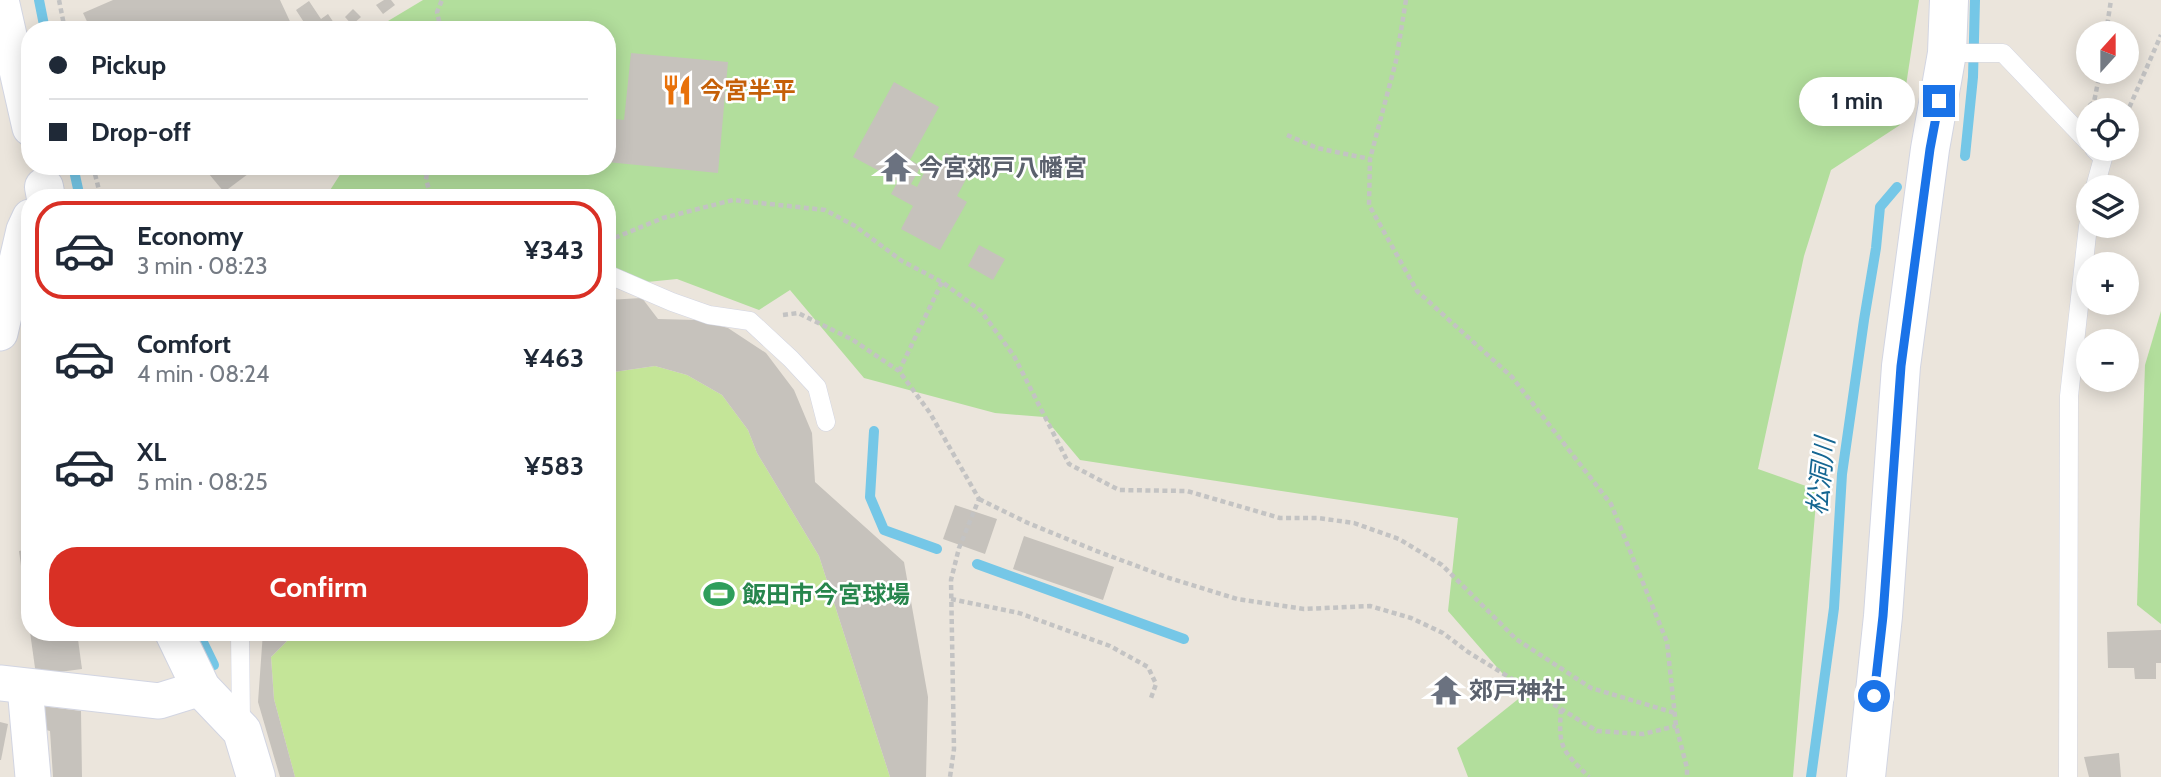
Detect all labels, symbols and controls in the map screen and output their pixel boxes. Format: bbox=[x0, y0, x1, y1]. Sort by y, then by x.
north arrow bbox=[2076, 21, 2138, 84]
map controls bbox=[2076, 21, 2139, 392]
text: Pickup bbox=[91, 49, 166, 81]
restaurant icon: 今宮半平 bbox=[660, 73, 694, 107]
place label: 今宮半平 bbox=[700, 76, 796, 105]
callout: 1 min bbox=[1799, 76, 1914, 126]
route end bbox=[1923, 85, 1955, 117]
text: 1 min bbox=[1831, 87, 1883, 115]
button: locate bbox=[2076, 98, 2139, 161]
text: Drop-off bbox=[91, 116, 191, 148]
temple icon: 今宮郊戸八幡宮 bbox=[879, 150, 913, 184]
place label: 今宮郊戸八幡宮 bbox=[919, 153, 1087, 182]
button: layers bbox=[2076, 175, 2139, 238]
icon: car bbox=[53, 219, 116, 282]
text: Economy bbox=[137, 220, 243, 252]
text: ¥343 bbox=[524, 234, 584, 266]
text: 3 min · 08:23 bbox=[137, 252, 268, 280]
button: + bbox=[2076, 252, 2139, 315]
icon: car bbox=[53, 327, 116, 390]
text: Comfort bbox=[137, 328, 231, 360]
button: − bbox=[2076, 329, 2139, 392]
text: ¥463 bbox=[524, 342, 584, 374]
text: 4 min · 08:24 bbox=[137, 360, 269, 388]
water label: 松洞川 bbox=[1801, 433, 1841, 516]
icon: car bbox=[53, 435, 116, 498]
text: XL bbox=[137, 436, 166, 468]
text: ¥583 bbox=[525, 450, 584, 482]
text: 5 min · 08:25 bbox=[137, 468, 268, 496]
button: Confirm bbox=[49, 547, 588, 627]
sports icon: 飯田市今宮球場 bbox=[702, 577, 736, 611]
place label: 飯田市今宮球場 bbox=[742, 580, 910, 609]
temple icon: 郊戸神社 bbox=[1429, 673, 1463, 707]
place label: 郊戸神社 bbox=[1469, 676, 1565, 705]
route start bbox=[1858, 680, 1890, 712]

